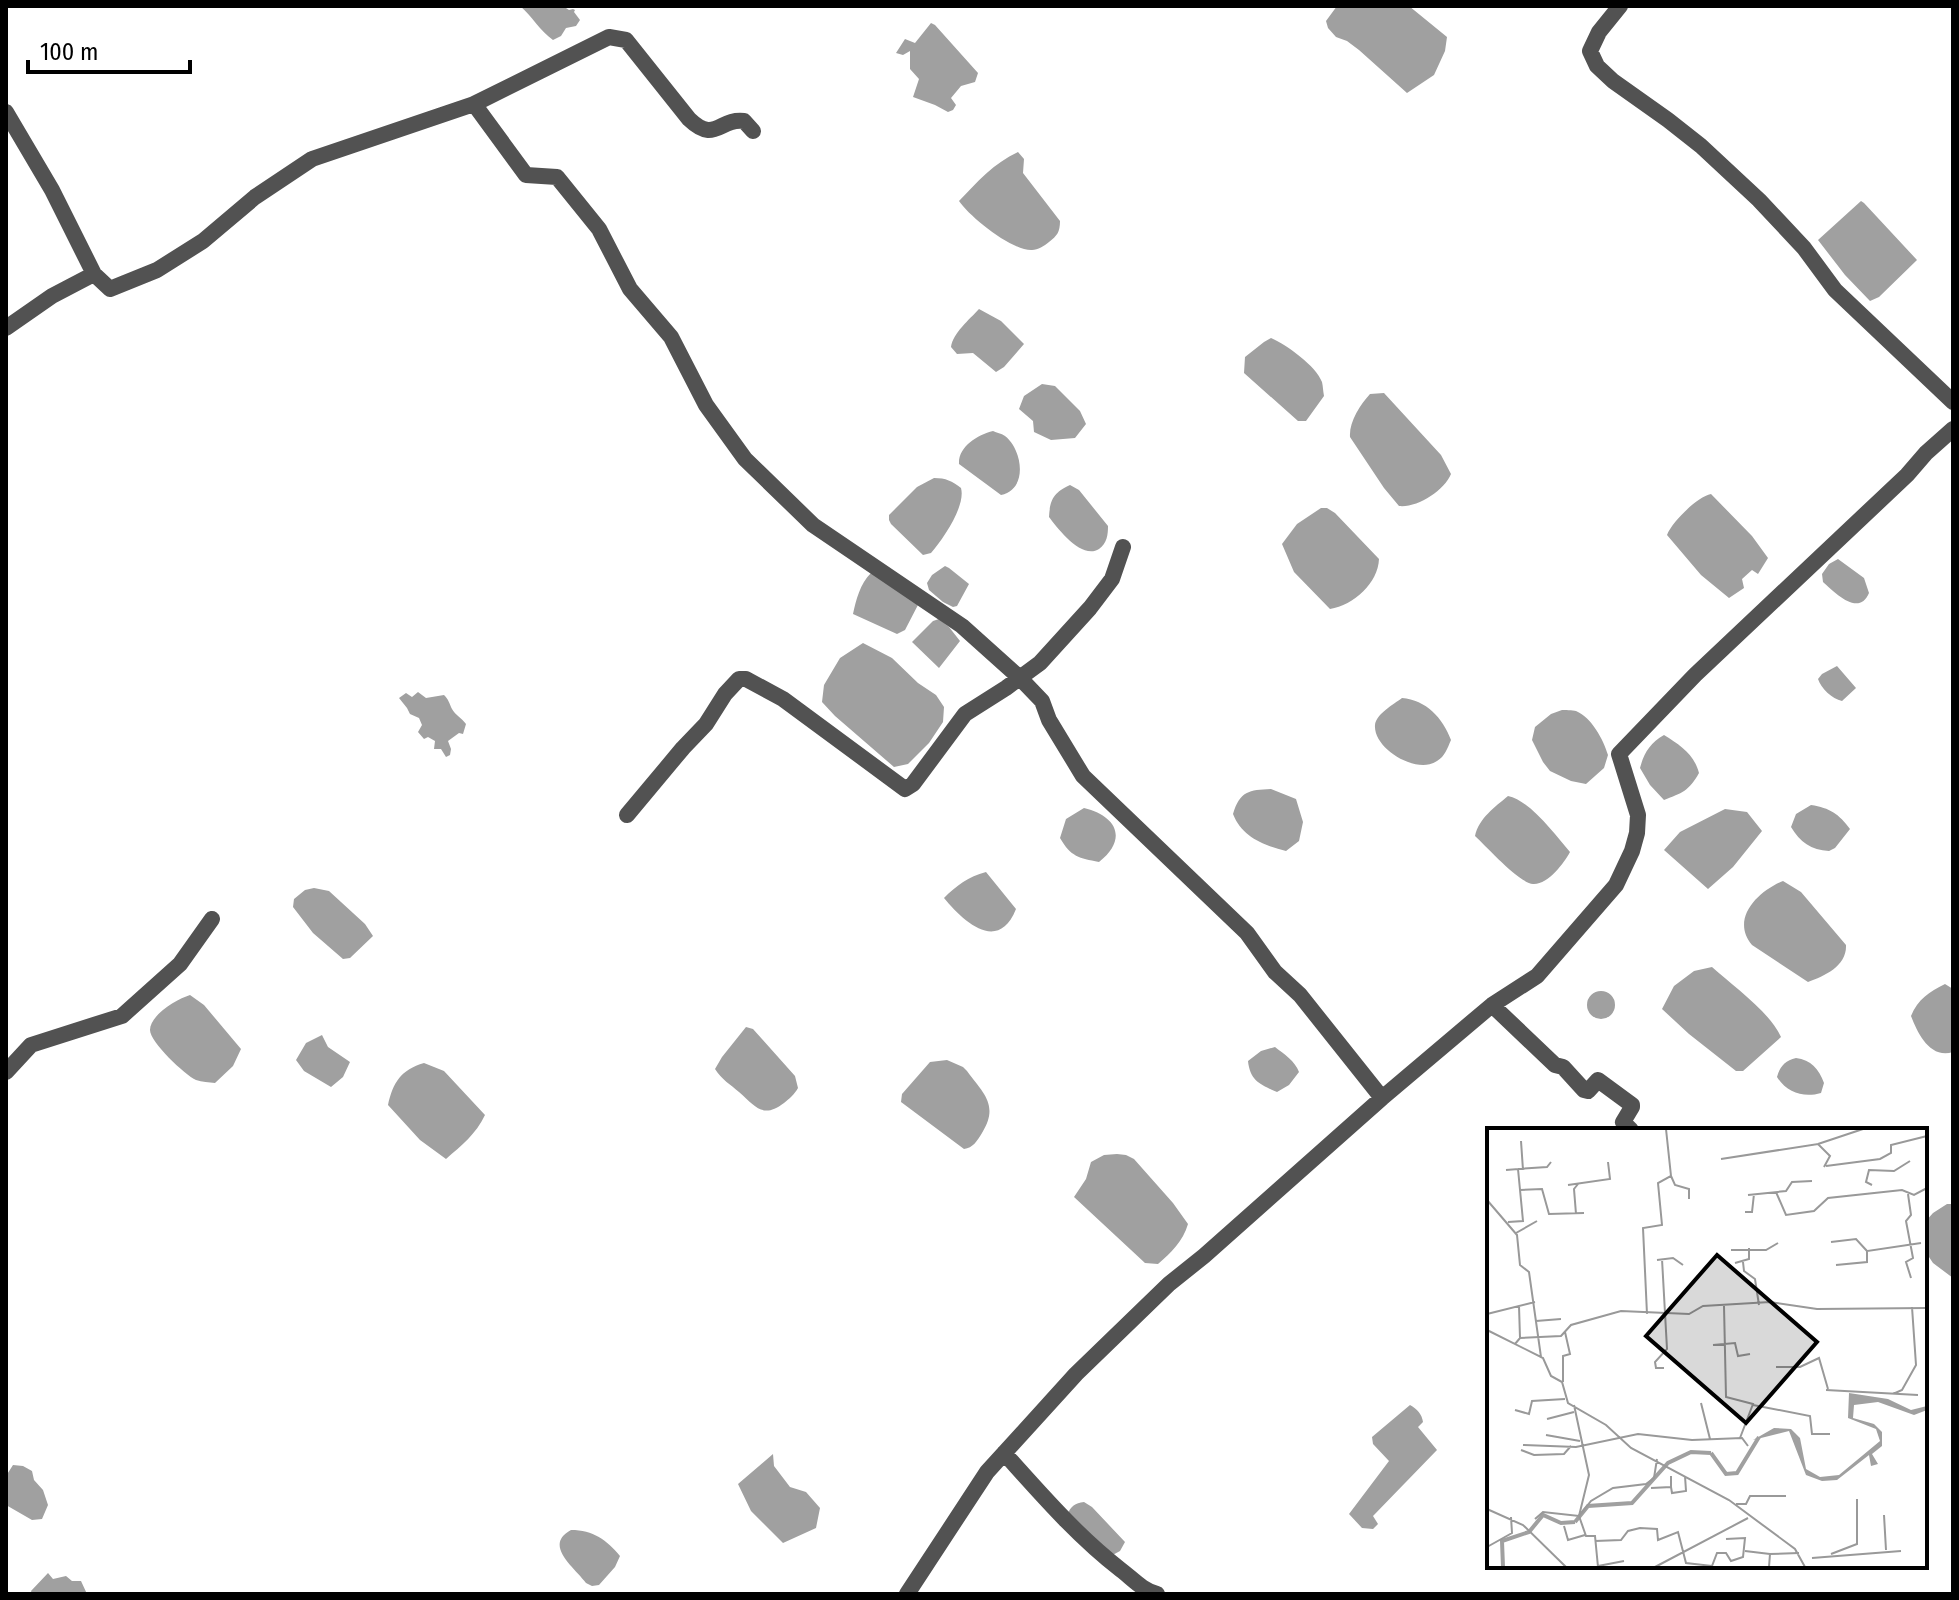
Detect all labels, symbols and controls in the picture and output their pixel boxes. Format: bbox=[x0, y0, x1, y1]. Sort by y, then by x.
scale bar bbox=[28, 24, 190, 74]
text: 100 m bbox=[40, 38, 98, 66]
inset map bbox=[1487, 1128, 1927, 1568]

